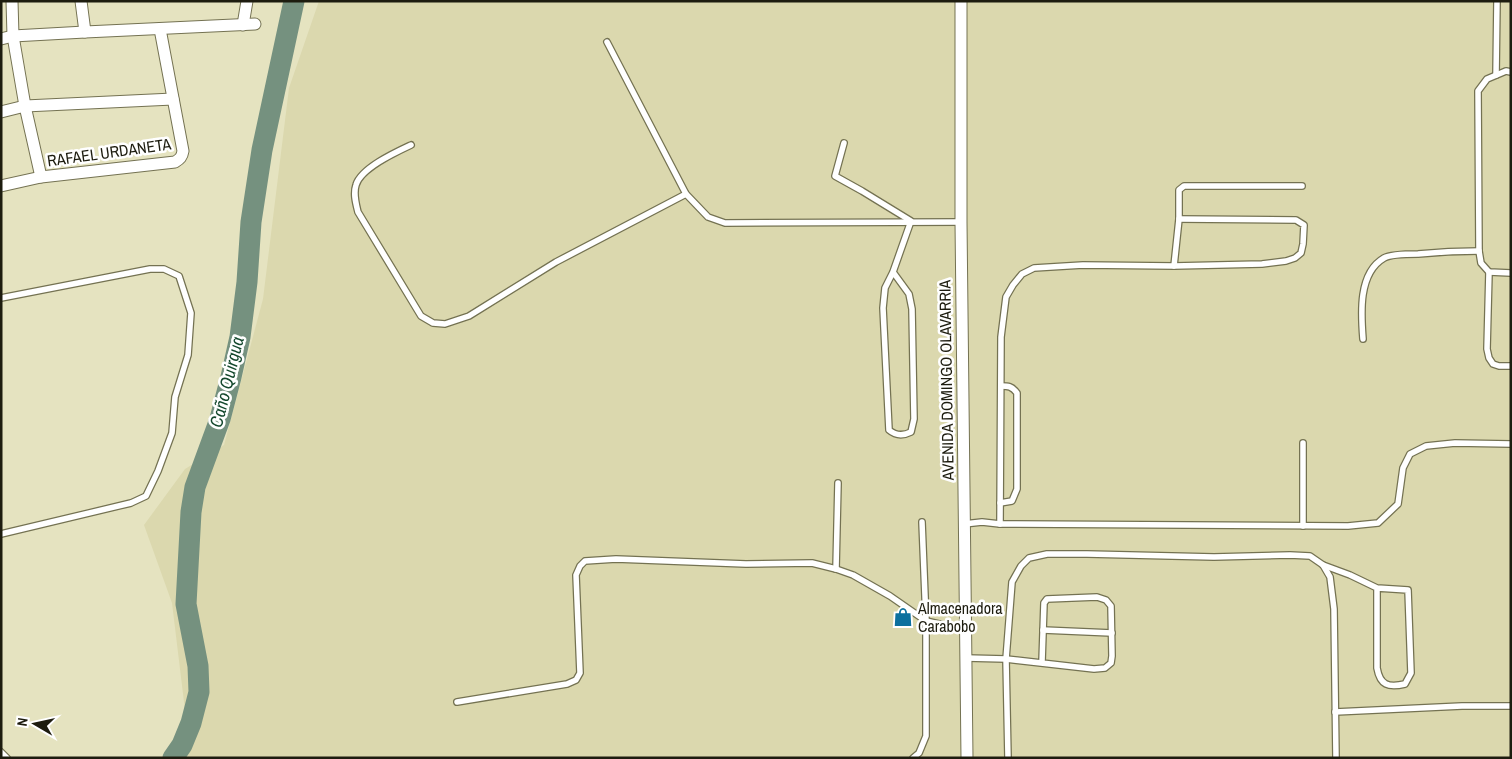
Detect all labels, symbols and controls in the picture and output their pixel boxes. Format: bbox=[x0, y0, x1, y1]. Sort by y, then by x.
street label: RAFAEL URDANETA bbox=[46, 132, 173, 172]
street label: AVENIDA DOMINGO OLAVARRIA bbox=[933, 279, 959, 481]
water label: Caño Quirgua bbox=[203, 334, 250, 430]
place label: Almacenadora Carabobo bbox=[917, 597, 1003, 637]
shop icon: Almacenadora Carabobo bbox=[892, 606, 914, 628]
north arrow bbox=[10, 699, 60, 749]
text: N bbox=[13, 716, 32, 727]

